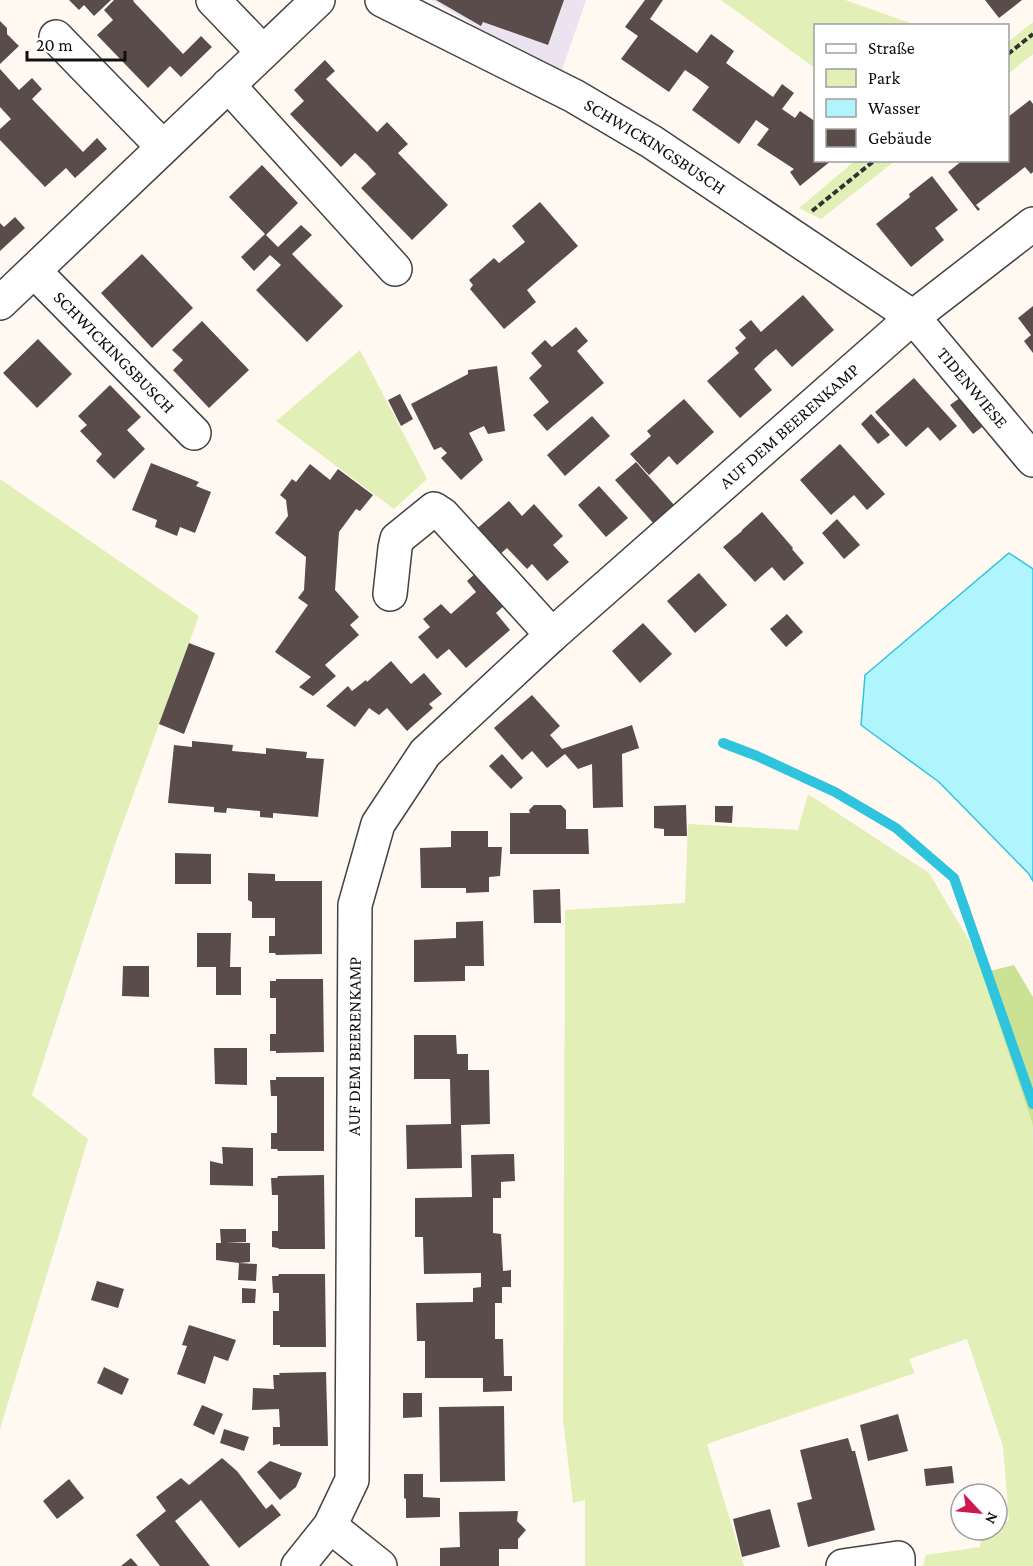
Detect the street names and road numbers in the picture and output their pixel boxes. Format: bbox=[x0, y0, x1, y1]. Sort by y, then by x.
street label: SCHWICKINGSBUSCH bbox=[581, 94, 730, 199]
street label: SCHWICKINGSBUSCH bbox=[50, 287, 179, 417]
street label: TIDENWIESE bbox=[933, 344, 1012, 432]
street label: AUF DEM BEERENKAMP bbox=[715, 359, 863, 493]
street label: AUF DEM BEERENKAMP bbox=[344, 956, 365, 1136]

